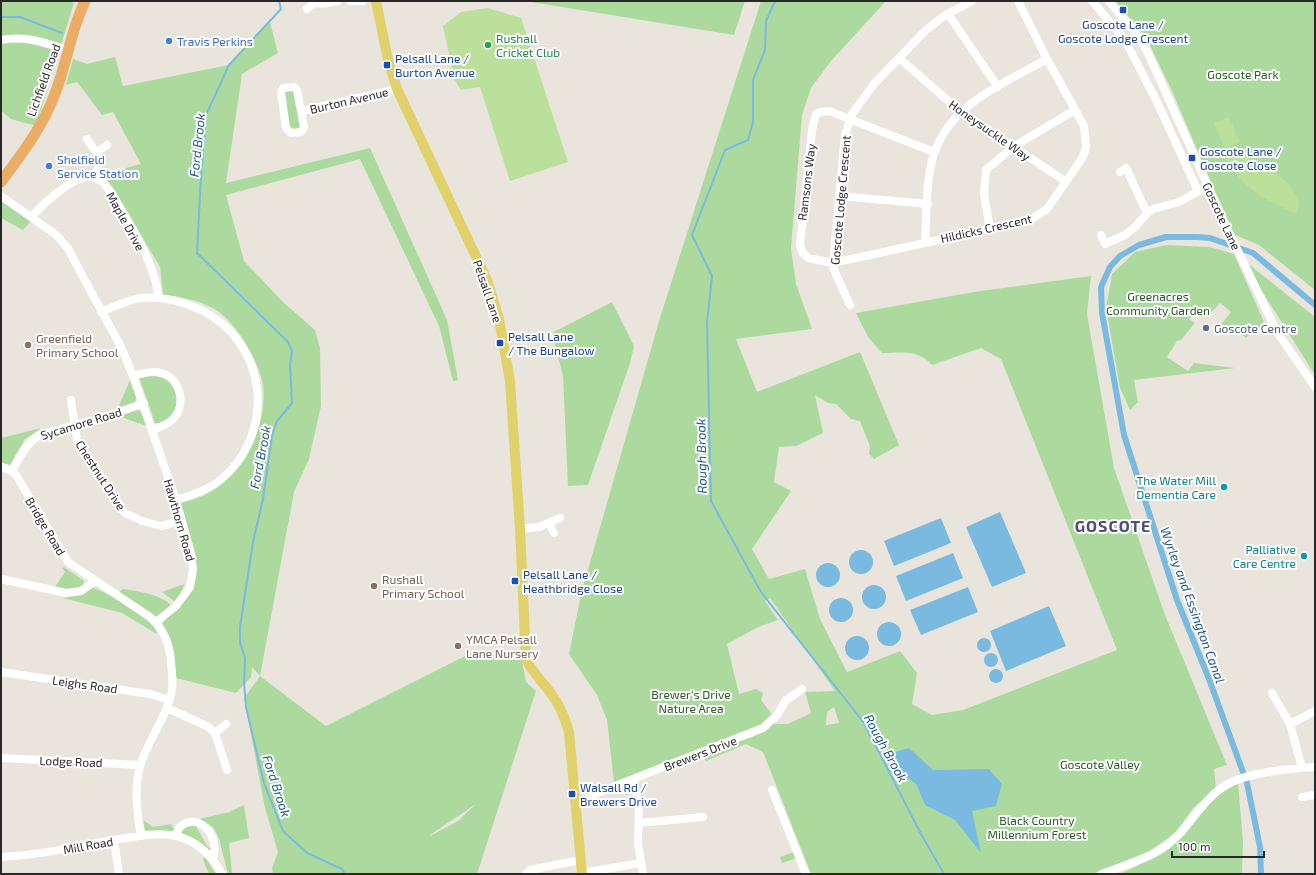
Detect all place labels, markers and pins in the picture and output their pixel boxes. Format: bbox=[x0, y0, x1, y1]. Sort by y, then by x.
marker: Goscote Lane / Goscote Lodge Crescent bbox=[1118, 5, 1128, 15]
place label: Goscote Lane / Goscote Lodge Crescent bbox=[1058, 17, 1188, 45]
place label: Rushall Cricket Club bbox=[496, 31, 560, 59]
place label: Travis Perkins bbox=[177, 34, 253, 48]
marker: Travis Perkins bbox=[164, 36, 174, 46]
marker: Rushall Cricket Club bbox=[483, 40, 493, 50]
place label: Pelsall Lane / Burton Avenue bbox=[395, 51, 475, 79]
marker: Pelsall Lane / Burton Avenue bbox=[382, 60, 392, 70]
place label: Goscote Lane / Goscote Close bbox=[1200, 144, 1282, 172]
place label: Shelfield Service Station bbox=[57, 152, 138, 180]
marker: Goscote Lane / Goscote Close bbox=[1187, 153, 1197, 163]
marker: Shelfield Service Station bbox=[44, 161, 54, 171]
place label: Goscote Centre bbox=[1214, 321, 1297, 335]
marker: Goscote Centre bbox=[1201, 323, 1211, 333]
place label: Pelsall Lane / The Bungalow bbox=[508, 329, 594, 357]
place label: Greenfield Primary School bbox=[36, 331, 119, 359]
marker: Pelsall Lane / The Bungalow bbox=[495, 338, 505, 348]
marker: Greenfield Primary School bbox=[23, 340, 33, 350]
place label: The Water Mill Dementia Care bbox=[1136, 473, 1216, 501]
marker: The Water Mill Dementia Care bbox=[1219, 482, 1229, 492]
place label: Palliative Care Centre bbox=[1233, 542, 1296, 570]
marker: Palliative Care Centre bbox=[1299, 551, 1309, 561]
place label: Pelsall Lane / Heathbridge Close bbox=[523, 567, 623, 595]
place label: Rushall Primary School bbox=[382, 572, 465, 600]
marker: Pelsall Lane / Heathbridge Close bbox=[510, 576, 520, 586]
marker: Rushall Primary School bbox=[369, 581, 379, 591]
place label: YMCA Pelsall Lane Nursery bbox=[466, 632, 539, 660]
marker: YMCA Pelsall Lane Nursery bbox=[453, 641, 463, 651]
place label: Walsall Rd / Brewers Drive bbox=[580, 780, 657, 808]
marker: Walsall Rd / Brewers Drive bbox=[567, 789, 577, 799]

